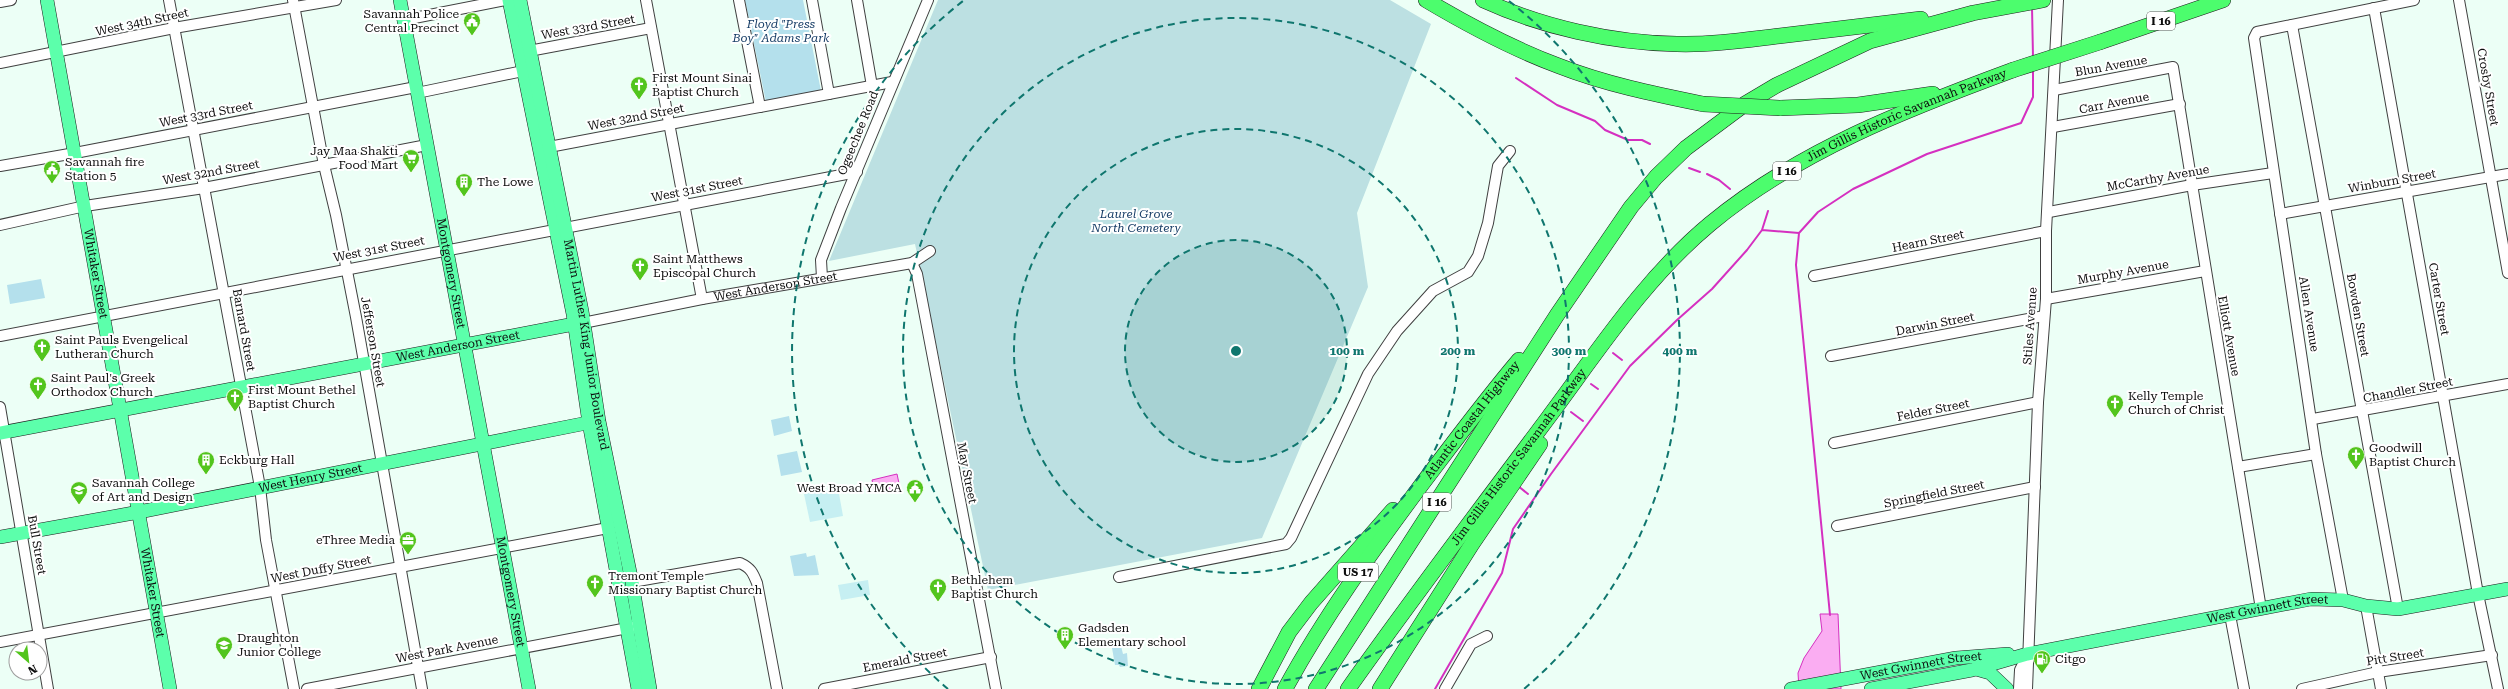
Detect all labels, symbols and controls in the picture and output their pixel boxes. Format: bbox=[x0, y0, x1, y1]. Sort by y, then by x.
street label: West 34th Street bbox=[94, 5, 190, 39]
place label: Savannah Police Central Precinct bbox=[364, 7, 460, 35]
public building icon: Savannah Police Central Precinct bbox=[462, 11, 482, 36]
street label: West 33rd Street bbox=[540, 12, 636, 42]
road number: I 16 bbox=[2147, 12, 2175, 30]
park label: Floyd "Press Boy" Adams Park bbox=[732, 17, 830, 45]
street label: Crosby Street bbox=[2474, 47, 2502, 127]
street label: Blun Avenue bbox=[2074, 53, 2149, 79]
street label: Jim Gillis Historic Savannah Parkway bbox=[1804, 66, 2009, 165]
place label: First Mount Sinai Baptist Church bbox=[652, 71, 752, 99]
church icon: First Mount Sinai Baptist Church bbox=[629, 75, 649, 100]
street label: Ogeechee Road bbox=[835, 89, 881, 177]
street label: Carr Avenue bbox=[2078, 89, 2151, 117]
street label: West 33rd Street bbox=[158, 98, 254, 130]
street label: West 32nd Street bbox=[587, 101, 686, 133]
place label: Jay Maa Shakti Food Mart bbox=[310, 144, 399, 172]
supermarket icon: Jay Maa Shakti Food Mart bbox=[401, 148, 421, 173]
place label: Savannah fire Station 5 bbox=[65, 155, 145, 183]
street label: West 32nd Street bbox=[162, 157, 261, 187]
public building icon: Savannah fire Station 5 bbox=[42, 159, 62, 184]
road number: I 16 bbox=[1773, 162, 1801, 180]
street label: McCarthy Avenue bbox=[2106, 162, 2211, 194]
street label: Winburn Street bbox=[2347, 166, 2437, 196]
building icon: The Lowe bbox=[454, 172, 474, 197]
street label: West 31st Street bbox=[650, 173, 744, 205]
place label: The Lowe bbox=[477, 175, 534, 189]
park label: Laurel Grove North Cemetery bbox=[1090, 207, 1181, 235]
street label: Montgomery Street bbox=[434, 217, 468, 330]
street label: Hearn Street bbox=[1891, 227, 1966, 255]
street label: Whitaker Street bbox=[81, 228, 111, 320]
street label: West 31st Street bbox=[332, 233, 426, 265]
street label: Martin Luther King Junior Boulevard bbox=[561, 238, 612, 452]
place label: Saint Matthews Episcopal Church bbox=[653, 252, 756, 280]
church icon: Saint Matthews Episcopal Church bbox=[630, 256, 650, 281]
street label: Murphy Avenue bbox=[2076, 257, 2170, 287]
street label: Carter Street bbox=[2426, 262, 2452, 337]
street label: West Anderson Street bbox=[713, 269, 839, 304]
street label: Bowden Street bbox=[2344, 272, 2372, 358]
street label: Allen Avenue bbox=[2296, 275, 2322, 353]
street label: Stiles Avenue bbox=[2020, 286, 2040, 365]
street label: Barnard Street bbox=[230, 288, 258, 373]
street label: Elliott Avenue bbox=[2215, 295, 2243, 378]
street label: Jefferson Street bbox=[358, 296, 388, 389]
street label: Darwin Street bbox=[1894, 309, 1976, 338]
street label: West Anderson Street bbox=[395, 327, 521, 365]
place label: Saint Pauls Evengelical Lutheran Church bbox=[55, 333, 188, 361]
church icon: Saint Pauls Evengelical Lutheran Church bbox=[32, 337, 52, 362]
centre of rings bbox=[1229, 344, 1243, 358]
text: 100 m bbox=[1330, 344, 1365, 358]
text: 200 m bbox=[1441, 344, 1476, 358]
text: 300 m bbox=[1552, 344, 1587, 358]
text: 400 m bbox=[1663, 344, 1698, 358]
street label: Atlantic Coastal Highway bbox=[1421, 357, 1523, 482]
street label: Jim Gillis Historic Savannah Parkway bbox=[1448, 365, 1589, 548]
place label: Saint Paul's Greek Orthodox Church bbox=[51, 371, 156, 399]
street label: Chandler Street bbox=[2362, 374, 2454, 406]
church icon: Saint Paul's Greek Orthodox Church bbox=[28, 375, 48, 400]
place label: First Mount Bethel Baptist Church bbox=[248, 383, 356, 411]
church icon: First Mount Bethel Baptist Church bbox=[225, 387, 245, 412]
place label: Kelly Temple Church of Christ bbox=[2128, 389, 2225, 417]
church icon: Kelly Temple Church of Christ bbox=[2105, 393, 2125, 418]
street label: Felder Street bbox=[1896, 396, 1971, 424]
street label: May Street bbox=[954, 441, 980, 505]
place label: Goodwill Baptist Church bbox=[2369, 441, 2456, 469]
church icon: Goodwill Baptist Church bbox=[2346, 445, 2366, 470]
building icon: Eckburg Hall bbox=[196, 450, 216, 475]
place label: Eckburg Hall bbox=[219, 453, 295, 467]
street label: West Henry Street bbox=[257, 461, 364, 495]
place label: Savannah College of Art and Design bbox=[92, 476, 195, 504]
street label: Springfield Street bbox=[1883, 477, 1986, 511]
public building icon: West Broad YMCA bbox=[905, 478, 925, 503]
school or university icon: Savannah College of Art and Design bbox=[69, 480, 89, 505]
place label: West Broad YMCA bbox=[797, 481, 903, 495]
road number: I 16 bbox=[1423, 493, 1451, 511]
street label: Bull Street bbox=[25, 514, 49, 576]
office icon: eThree Media bbox=[398, 530, 418, 555]
place label: eThree Media bbox=[316, 533, 395, 547]
street label: Montgomery Street bbox=[494, 535, 528, 649]
street label: Whitaker Street bbox=[138, 547, 168, 639]
street label: West Duffy Street bbox=[270, 552, 373, 586]
road number: US 17 bbox=[1338, 563, 1378, 581]
place label: Tremont Temple Missionary Baptist Church bbox=[608, 569, 763, 597]
church icon: Tremont Temple Missionary Baptist Church bbox=[585, 573, 605, 598]
place label: Bethlehem Baptist Church bbox=[951, 573, 1038, 601]
church icon: Bethlehem Baptist Church bbox=[928, 577, 948, 602]
street label: West Gwinnett Street bbox=[2206, 592, 2329, 626]
place label: Gadsden Elementary school bbox=[1078, 621, 1186, 649]
building icon: Gadsden Elementary school bbox=[1055, 625, 1075, 650]
place label: Draughton Junior College bbox=[237, 631, 321, 659]
street label: West Park Avenue bbox=[395, 632, 500, 666]
school or university icon: Draughton Junior College bbox=[214, 635, 234, 660]
north arrow bbox=[8, 641, 48, 681]
street label: Emerald Street bbox=[862, 645, 949, 675]
street label: Pitt Street bbox=[2365, 645, 2425, 668]
street label: West Gwinnett Street bbox=[1859, 649, 1983, 683]
fuel station icon: Citgo bbox=[2032, 649, 2052, 674]
place label: Citgo bbox=[2055, 652, 2086, 666]
text: N bbox=[25, 662, 39, 677]

